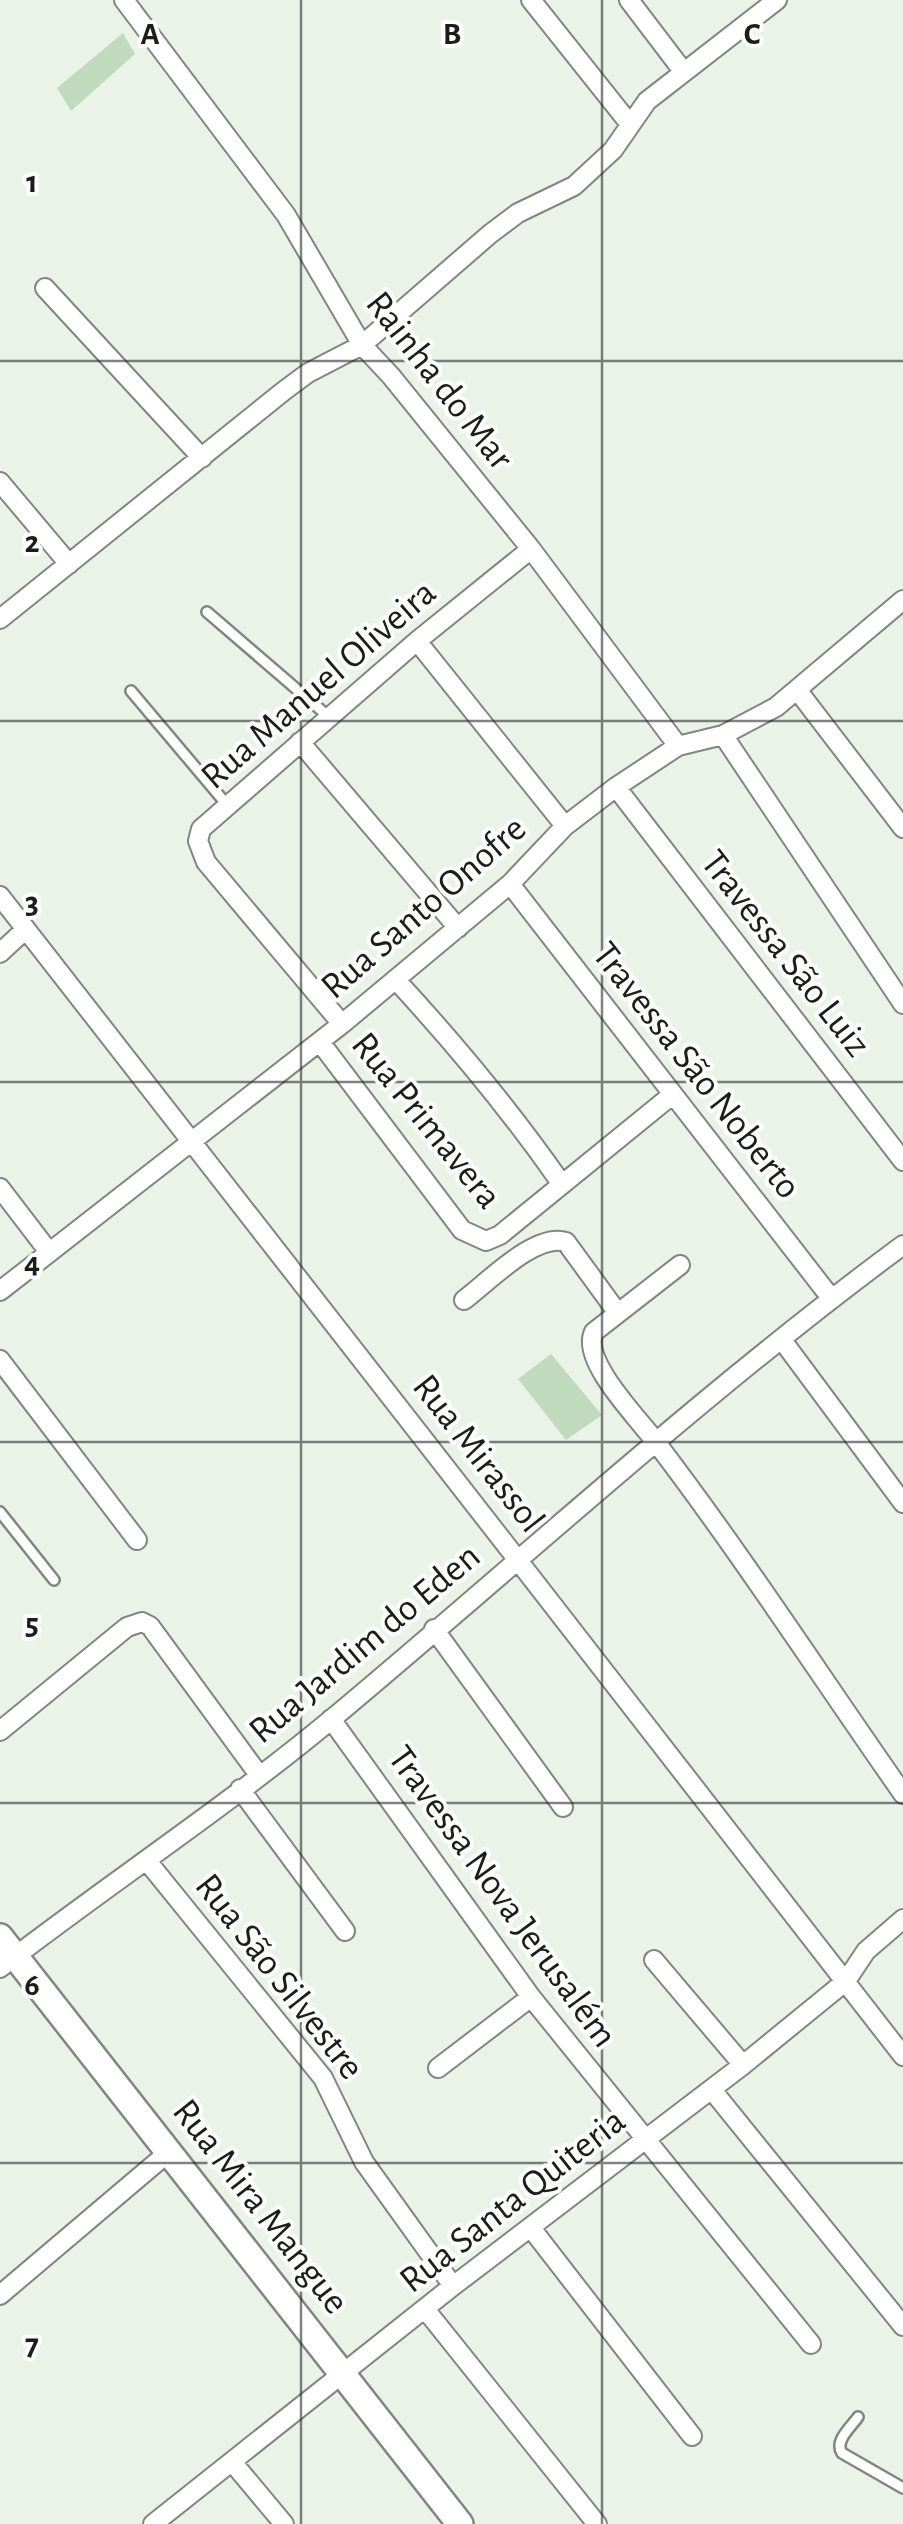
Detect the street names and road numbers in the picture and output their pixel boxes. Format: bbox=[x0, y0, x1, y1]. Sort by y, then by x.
street label: Rainha do Mar bbox=[358, 285, 520, 478]
street label: Rua Manuel Oliveira bbox=[195, 573, 443, 797]
street label: Rua Santo Onofre bbox=[315, 809, 533, 1007]
street label: Travessa São Luiz bbox=[693, 844, 877, 1064]
street label: Travessa São Noberto bbox=[585, 936, 807, 1206]
street label: Rua Primavera bbox=[344, 1026, 508, 1216]
street label: Rua Mirassol bbox=[405, 1368, 551, 1540]
street label: Rua Jardim do Eden bbox=[242, 1537, 488, 1751]
street label: Travessa Nova Jerusalém bbox=[380, 1739, 624, 2055]
street label: Rua São Silvestre bbox=[187, 1867, 371, 2087]
street label: Rua Mira Mangue bbox=[165, 2093, 355, 2321]
street label: Rua Santa Quiteria bbox=[393, 2102, 633, 2300]

